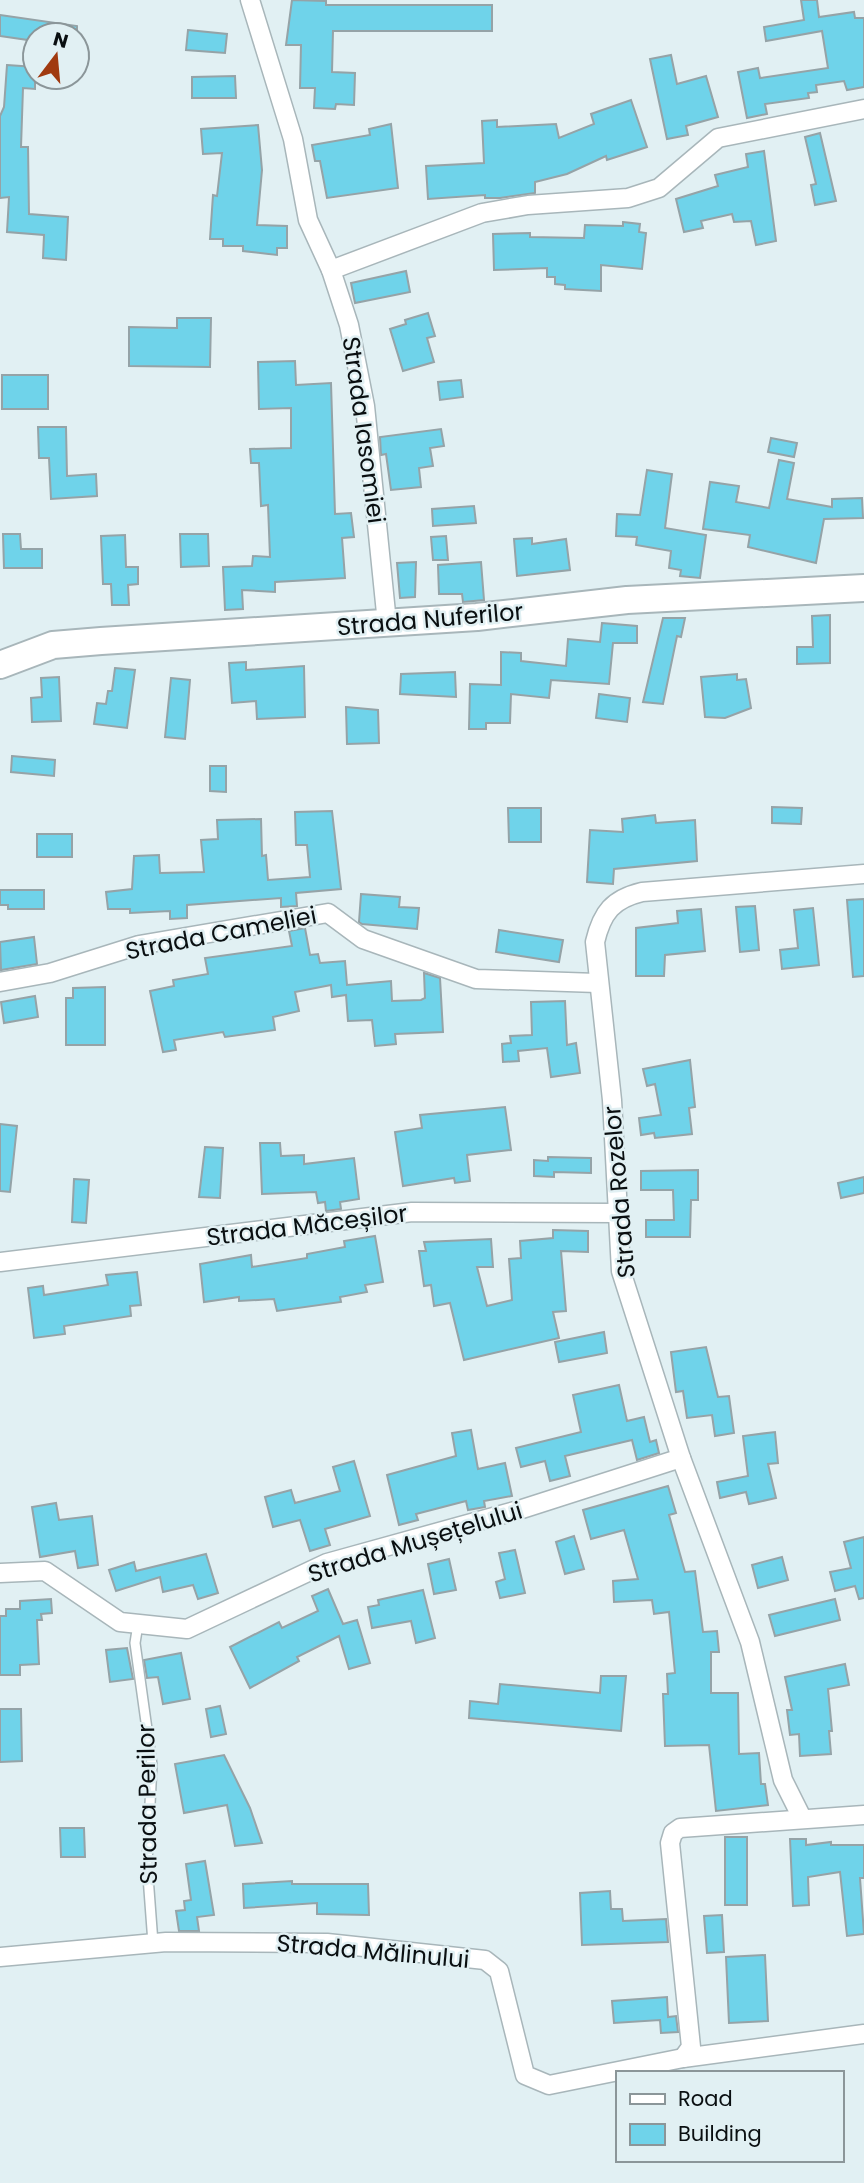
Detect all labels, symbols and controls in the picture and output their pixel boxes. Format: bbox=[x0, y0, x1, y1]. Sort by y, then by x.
north arrow bbox=[21, 21, 91, 91]
text: N bbox=[50, 25, 71, 55]
street label: Strada Iasomiei bbox=[335, 334, 393, 526]
street label: Strada Nuferilor bbox=[335, 594, 525, 644]
street label: Strada Cameliei bbox=[123, 898, 319, 968]
street label: Strada Rozelor bbox=[595, 1104, 643, 1280]
street label: Strada Măceșilor bbox=[205, 1196, 409, 1254]
street label: Strada Mușețelului bbox=[304, 1494, 526, 1590]
street label: Strada Perilor bbox=[129, 1723, 165, 1885]
street label: Strada Mălinului bbox=[275, 1926, 471, 1976]
legend bbox=[616, 2071, 843, 2162]
text: Road bbox=[678, 2084, 733, 2113]
text: Building bbox=[678, 2119, 762, 2148]

